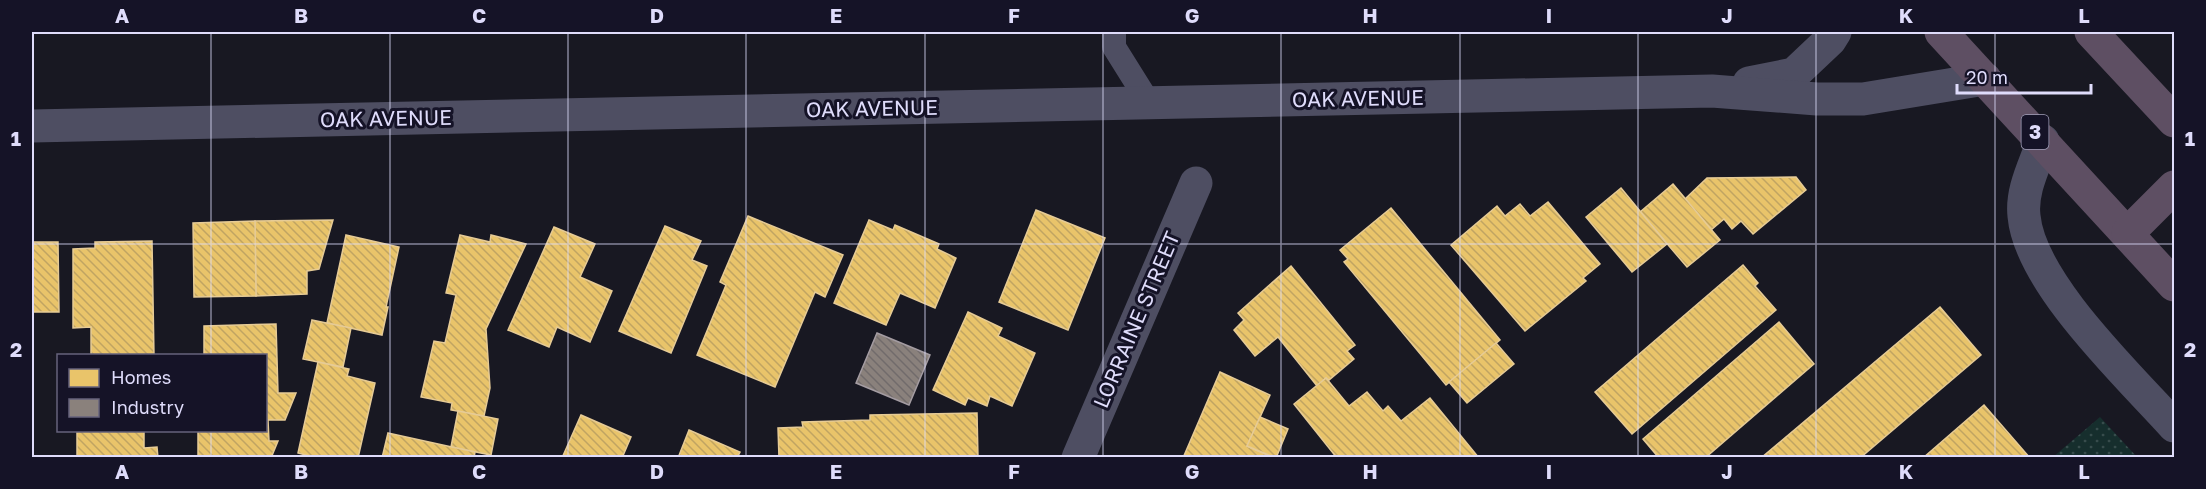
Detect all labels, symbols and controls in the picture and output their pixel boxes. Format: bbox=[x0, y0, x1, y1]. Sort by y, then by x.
text: A bbox=[115, 3, 129, 27]
text: B bbox=[294, 3, 308, 27]
text: C bbox=[472, 3, 486, 27]
text: D bbox=[650, 3, 664, 27]
text: E bbox=[830, 3, 842, 27]
text: F bbox=[1008, 3, 1020, 27]
text: G bbox=[1185, 3, 1199, 27]
text: H bbox=[1362, 3, 1378, 27]
text: I bbox=[1546, 3, 1552, 27]
text: J bbox=[1721, 3, 1733, 27]
text: K bbox=[1899, 3, 1914, 27]
text: L bbox=[2078, 3, 2090, 27]
scale bar bbox=[1957, 57, 2090, 95]
text: 20 m bbox=[1966, 66, 2008, 88]
street label: OAK AVENUE bbox=[1292, 84, 1424, 112]
street label: OAK AVENUE bbox=[806, 94, 938, 122]
street label: OAK AVENUE bbox=[320, 104, 452, 132]
road number: 3 bbox=[2022, 115, 2048, 149]
text: 1 bbox=[11, 126, 21, 150]
text: 1 bbox=[2185, 126, 2195, 150]
street label: LORRAINE STREET bbox=[1087, 227, 1185, 412]
text: 2 bbox=[10, 337, 22, 361]
text: 2 bbox=[2184, 337, 2196, 361]
legend bbox=[57, 354, 267, 432]
text: Homes bbox=[111, 366, 171, 388]
text: Industry bbox=[111, 396, 184, 418]
text: A bbox=[115, 459, 129, 483]
text: B bbox=[294, 459, 308, 483]
text: C bbox=[472, 459, 486, 483]
text: D bbox=[650, 459, 664, 483]
text: E bbox=[830, 459, 842, 483]
text: F bbox=[1008, 459, 1020, 483]
text: G bbox=[1185, 459, 1199, 483]
text: H bbox=[1362, 459, 1378, 483]
text: I bbox=[1546, 459, 1552, 483]
text: J bbox=[1721, 459, 1733, 483]
text: K bbox=[1899, 459, 1914, 483]
text: L bbox=[2078, 459, 2090, 483]

